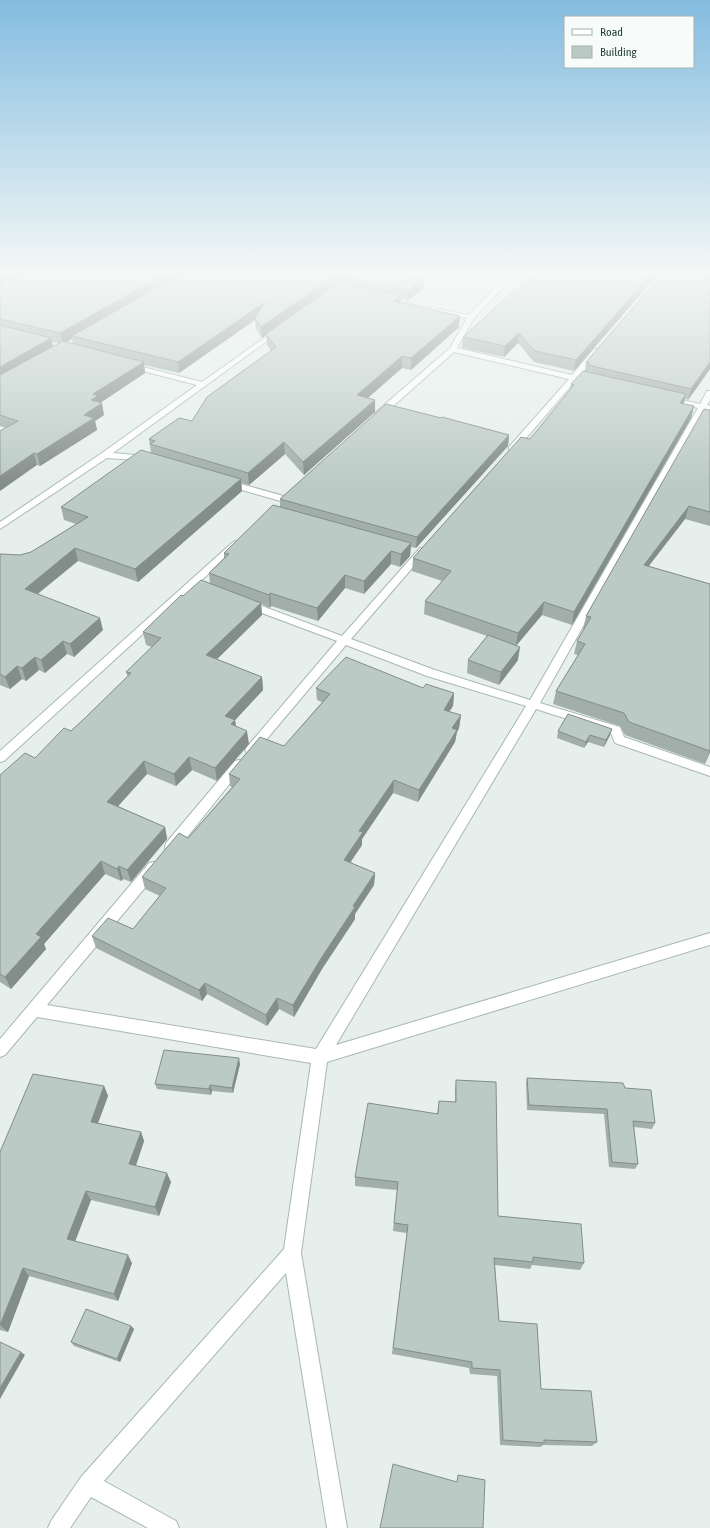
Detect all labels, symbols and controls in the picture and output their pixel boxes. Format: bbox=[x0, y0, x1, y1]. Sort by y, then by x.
legend bbox=[564, 16, 694, 68]
text: Road bbox=[600, 25, 623, 39]
text: Building bbox=[600, 45, 638, 59]

